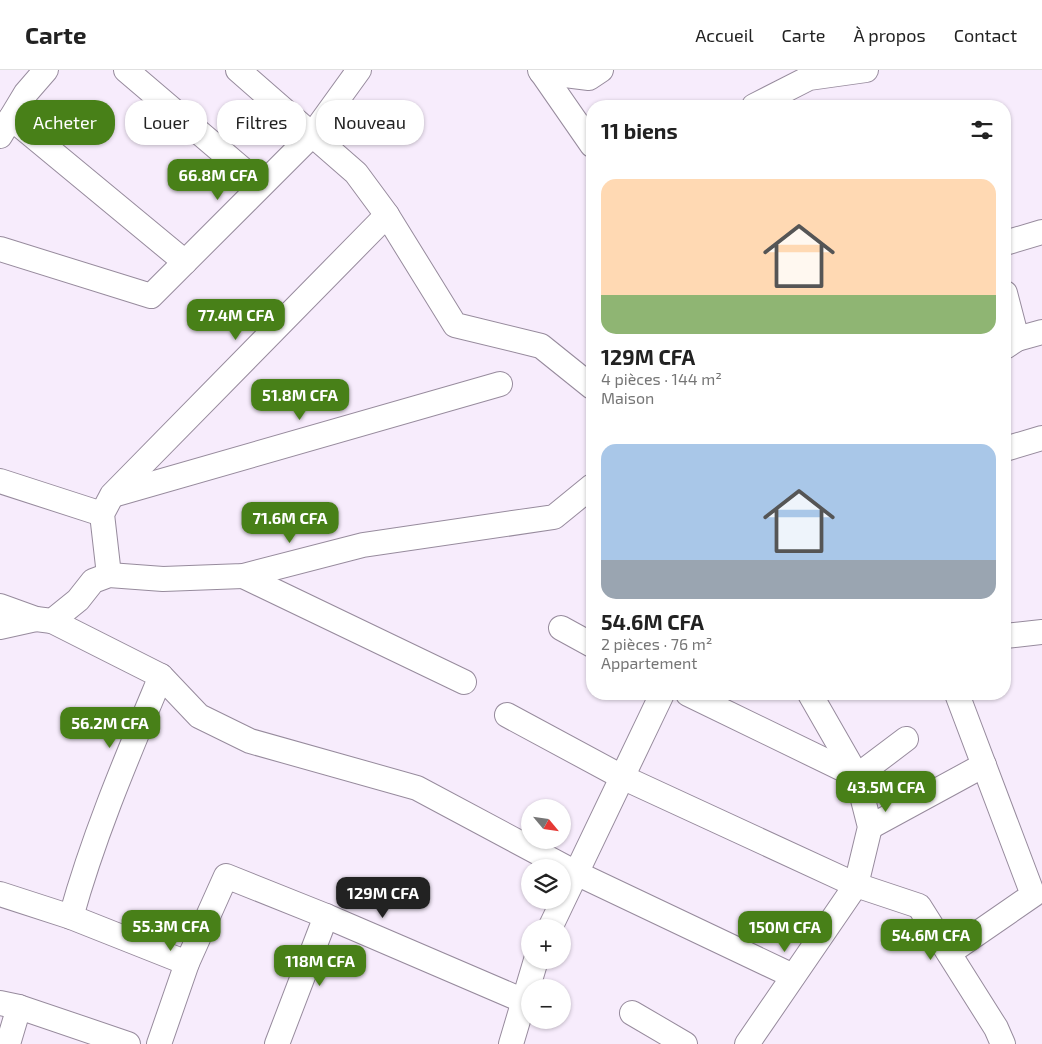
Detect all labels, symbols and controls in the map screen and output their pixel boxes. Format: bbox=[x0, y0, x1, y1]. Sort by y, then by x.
text: Carte bbox=[25, 20, 86, 49]
text: Accueil bbox=[695, 24, 754, 46]
text: Carte bbox=[782, 24, 825, 46]
text: À propos bbox=[853, 24, 926, 46]
text: Contact bbox=[954, 24, 1017, 46]
chip: Acheter bbox=[15, 100, 115, 145]
chip: Louer bbox=[125, 100, 207, 145]
chip: Filtres bbox=[217, 100, 306, 145]
chip: Nouveau bbox=[316, 100, 424, 145]
icon: filters bbox=[968, 116, 996, 144]
text: 11 biens bbox=[601, 118, 678, 143]
pin: 66.8M CFA bbox=[161, 158, 275, 201]
text: 66.8M CFA bbox=[179, 165, 257, 184]
icon: home bbox=[754, 211, 844, 301]
pin: 77.4M CFA bbox=[179, 298, 293, 341]
text: 77.4M CFA bbox=[198, 305, 274, 324]
text: 129M CFA bbox=[601, 344, 695, 369]
text: 4 pièces · 144 m² bbox=[601, 369, 722, 388]
pin: 51.8M CFA bbox=[243, 378, 357, 421]
text: 51.8M CFA bbox=[262, 385, 338, 404]
text: Maison bbox=[601, 388, 654, 407]
icon: home bbox=[754, 476, 844, 566]
pin: 71.6M CFA bbox=[233, 502, 347, 544]
text: 71.6M CFA bbox=[253, 508, 327, 527]
text: 54.6M CFA bbox=[601, 609, 704, 634]
text: 2 pièces · 76 m² bbox=[601, 634, 712, 653]
text: Appartement bbox=[601, 653, 697, 672]
pin: 56.2M CFA bbox=[53, 706, 167, 749]
text: 56.2M CFA bbox=[71, 713, 149, 732]
pin: 43.5M CFA bbox=[829, 770, 943, 813]
text: 43.5M CFA bbox=[847, 777, 925, 796]
north arrow bbox=[521, 799, 571, 849]
map controls bbox=[521, 799, 571, 1029]
button: layers bbox=[521, 859, 571, 909]
pin: 129M CFA bbox=[331, 876, 435, 919]
text: 129M CFA bbox=[347, 883, 419, 902]
pin: 55.3M CFA bbox=[114, 910, 228, 952]
pin: 150M CFA bbox=[733, 910, 837, 953]
text: 55.3M CFA bbox=[133, 916, 209, 935]
text: 150M CFA bbox=[749, 917, 821, 936]
pin: 54.6M CFA bbox=[874, 918, 988, 961]
button: + bbox=[521, 919, 571, 969]
text: 54.6M CFA bbox=[892, 925, 970, 944]
pin: 118M CFA bbox=[268, 944, 372, 987]
text: 118M CFA bbox=[285, 951, 355, 970]
button: − bbox=[521, 979, 571, 1029]

